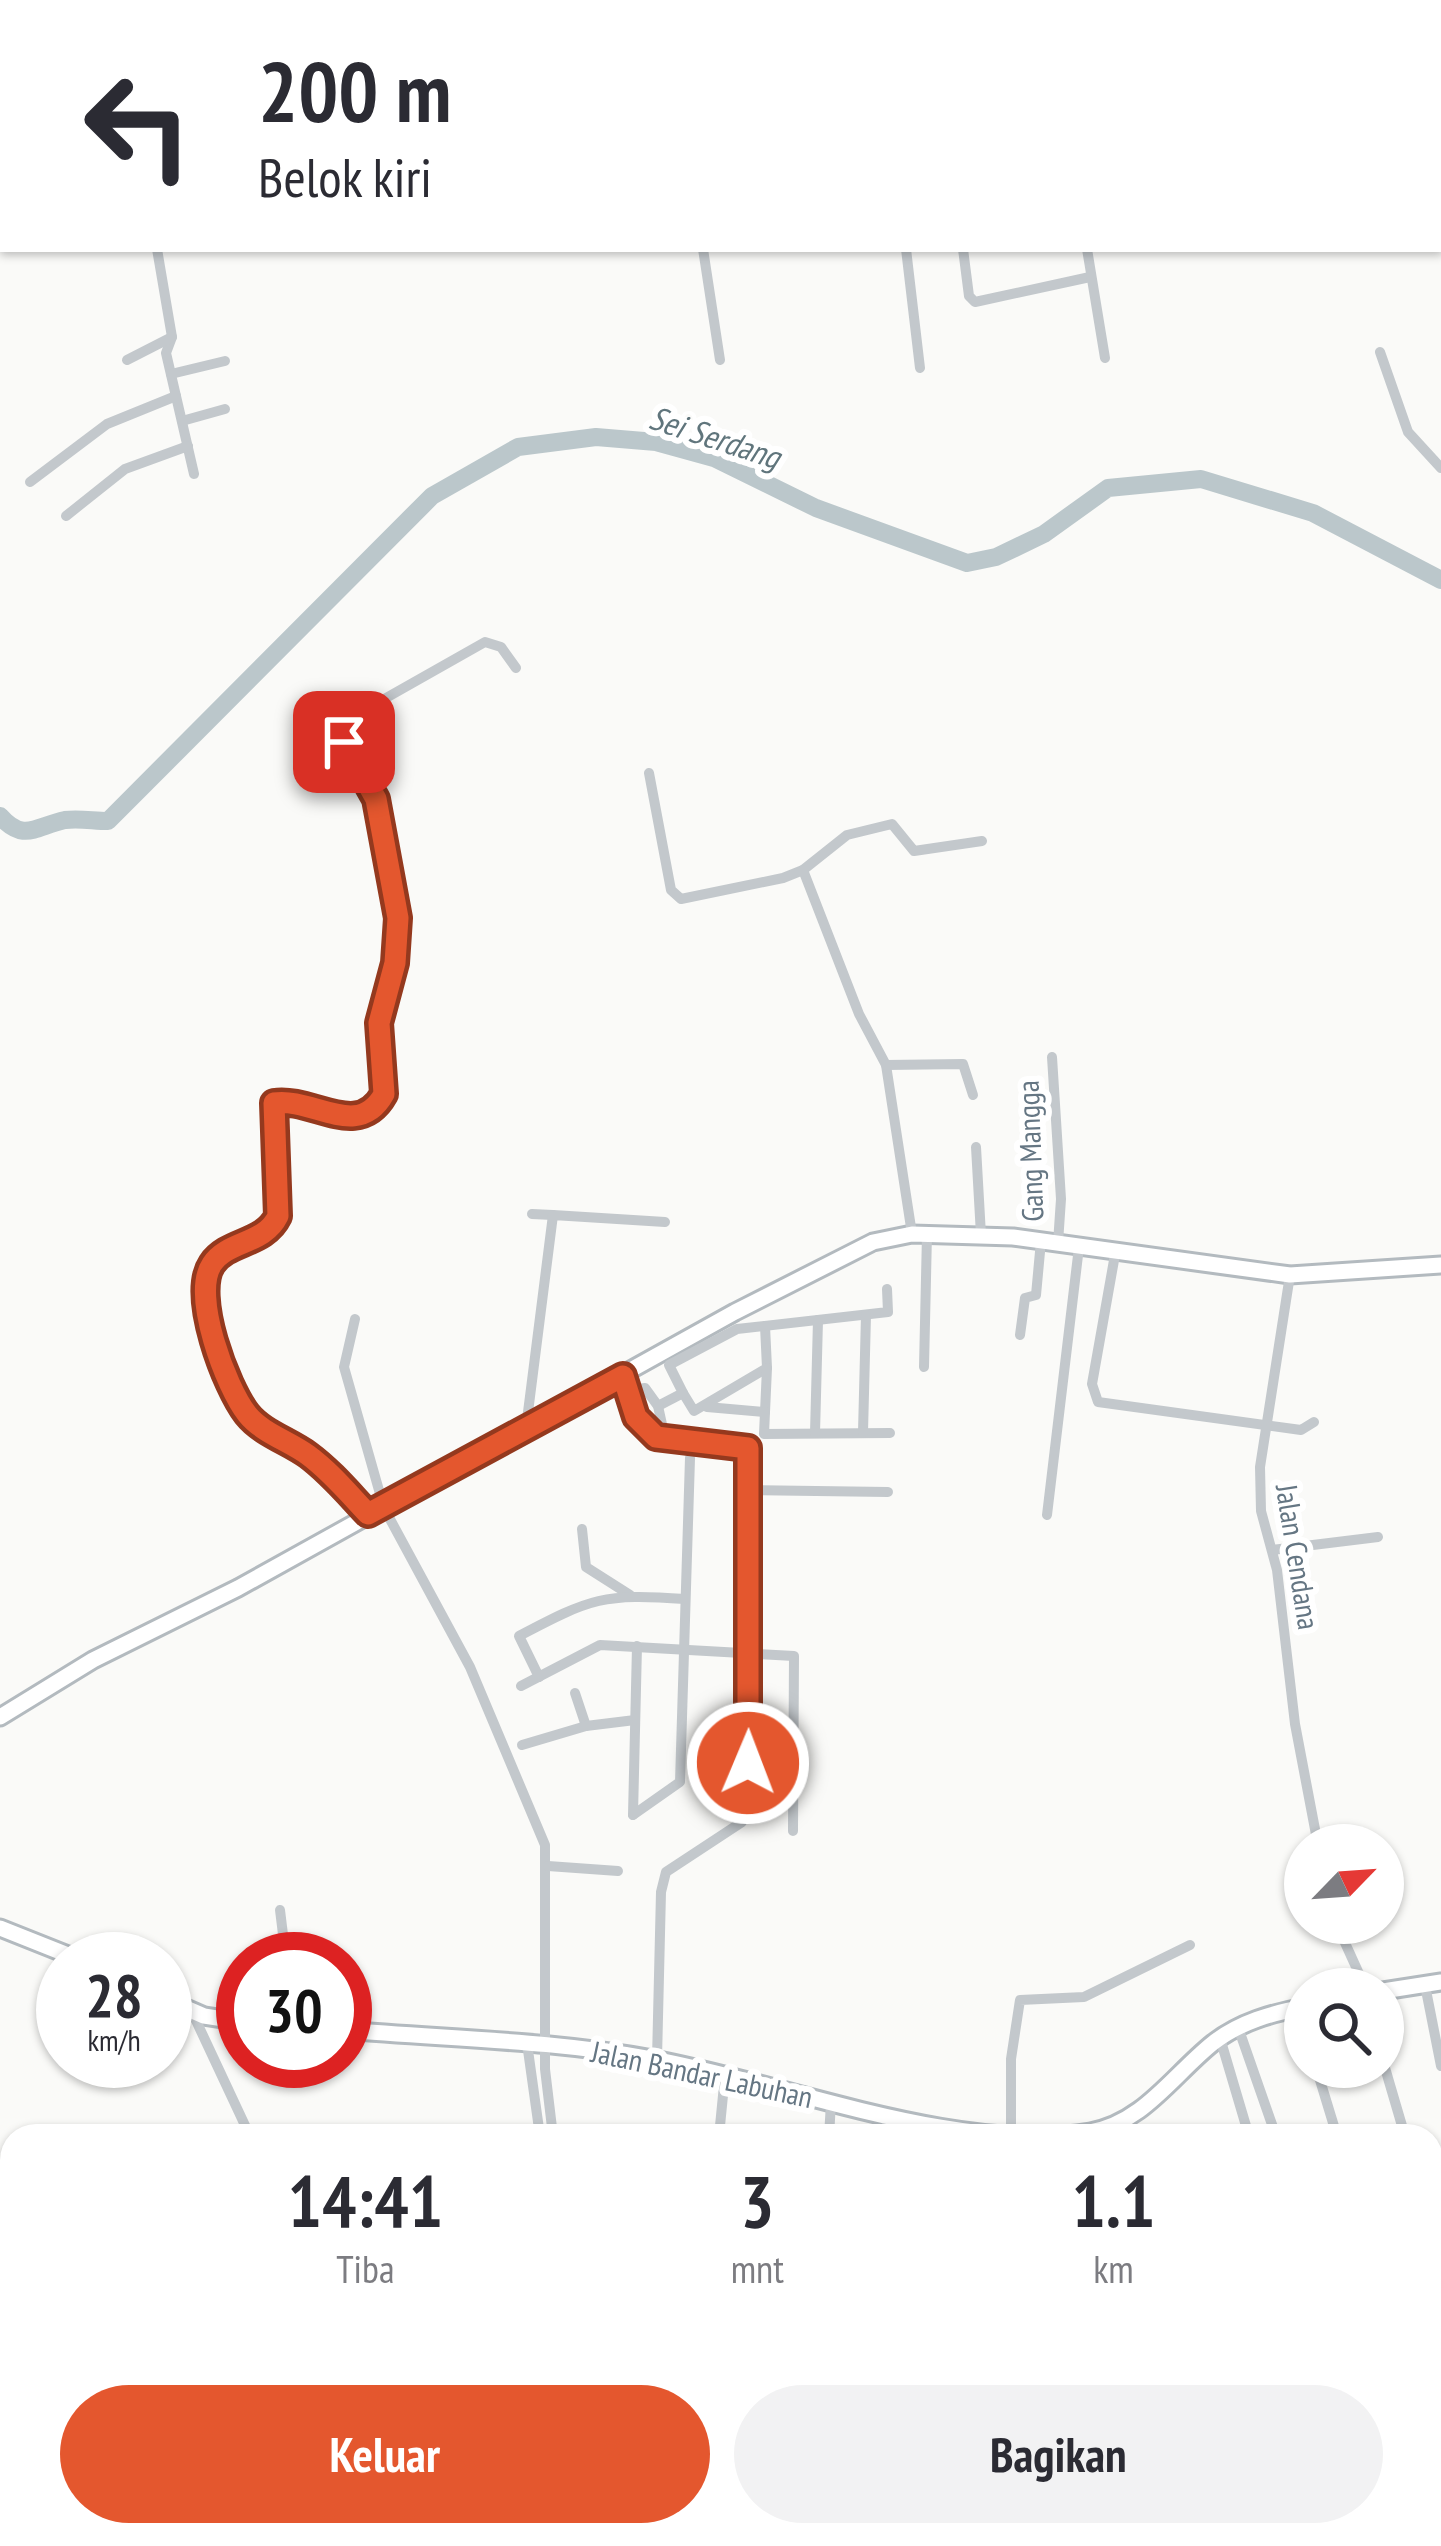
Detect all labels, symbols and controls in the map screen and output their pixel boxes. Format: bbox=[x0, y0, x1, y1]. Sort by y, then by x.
text: 200 m bbox=[258, 36, 451, 145]
icon: left bbox=[60, 48, 216, 204]
text: Belok kiri bbox=[258, 142, 432, 212]
water label: Sei Serdang bbox=[644, 395, 789, 479]
pin bbox=[293, 691, 395, 793]
icon: arrive bbox=[311, 709, 377, 775]
street label: Gang Mangga bbox=[1008, 1080, 1051, 1222]
street label: Jalan Cendana bbox=[1268, 1480, 1329, 1632]
position arrow bbox=[685, 1700, 811, 1826]
north arrow bbox=[1284, 1824, 1404, 1944]
map controls bbox=[1284, 1824, 1404, 2088]
speed limit sign: 30 bbox=[216, 1932, 372, 2088]
text: 28 bbox=[85, 1956, 143, 2034]
button: search bbox=[1284, 1968, 1404, 2088]
text: km/h bbox=[87, 2020, 141, 2059]
street label: Jalan Bandar Labuhan bbox=[587, 2031, 816, 2116]
text: 14:41 bbox=[287, 2154, 443, 2247]
text: 3 bbox=[740, 2154, 775, 2247]
text: 1.1 bbox=[1071, 2154, 1156, 2247]
text: Tiba bbox=[336, 2243, 395, 2294]
text: mnt bbox=[731, 2243, 784, 2294]
text: km bbox=[1093, 2243, 1134, 2294]
button: Keluar bbox=[60, 2385, 710, 2523]
button: Bagikan bbox=[734, 2385, 1383, 2523]

